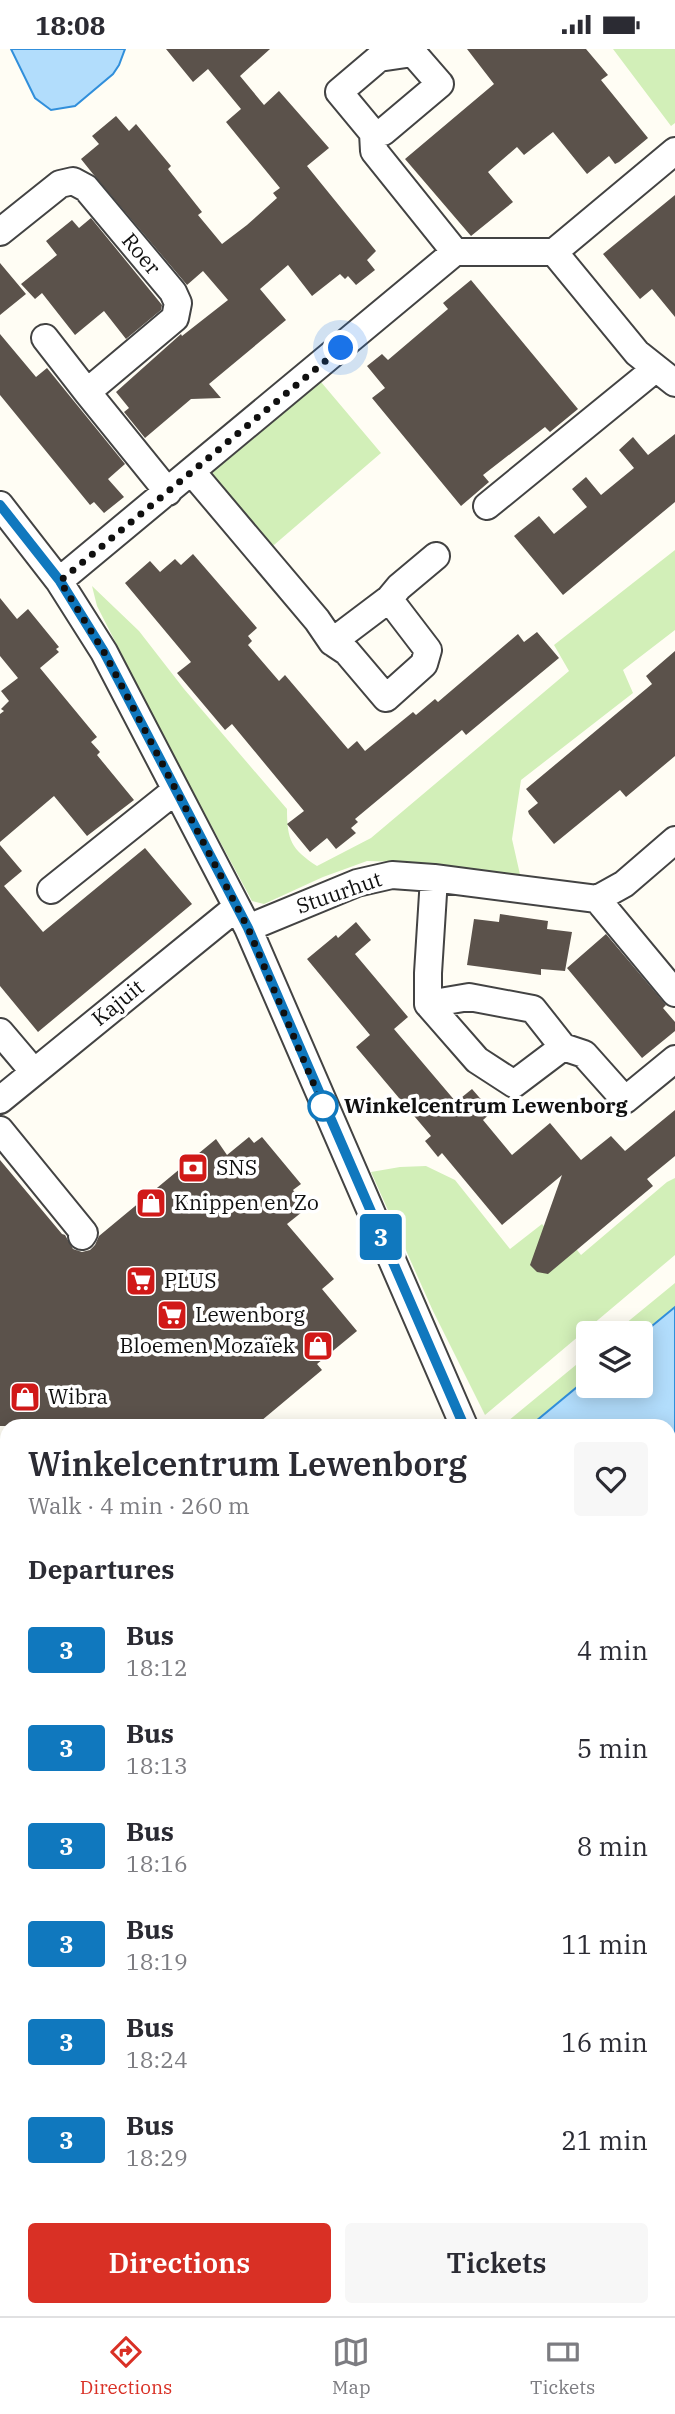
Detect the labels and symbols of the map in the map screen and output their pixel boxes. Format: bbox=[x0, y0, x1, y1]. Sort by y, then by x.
street label: Roer bbox=[116, 227, 168, 281]
your location bbox=[323, 330, 358, 365]
street label: Stuurhut bbox=[292, 864, 385, 920]
street label: Kajuit bbox=[85, 973, 149, 1032]
marker: Winkelcentrum Lewenborg bbox=[308, 1091, 338, 1121]
place label: Winkelcentrum Lewenborg bbox=[344, 1091, 629, 1119]
bank icon: SNS bbox=[176, 1151, 210, 1185]
place label: SNS bbox=[216, 1153, 257, 1181]
shop icon: Knippen en Zo bbox=[134, 1186, 168, 1220]
place label: Knippen en Zo bbox=[174, 1188, 319, 1216]
line badge: 3 bbox=[358, 1214, 404, 1260]
supermarket icon: PLUS bbox=[124, 1264, 158, 1298]
place label: PLUS bbox=[164, 1266, 217, 1294]
supermarket icon: Lewenborg bbox=[155, 1298, 189, 1332]
place label: Lewenborg bbox=[195, 1300, 305, 1328]
shop icon: Bloemen Mozaïek bbox=[301, 1329, 335, 1363]
place label: Bloemen Mozaïek bbox=[120, 1331, 296, 1359]
shop icon: Wibra bbox=[8, 1380, 42, 1414]
place label: Wibra bbox=[48, 1382, 108, 1410]

